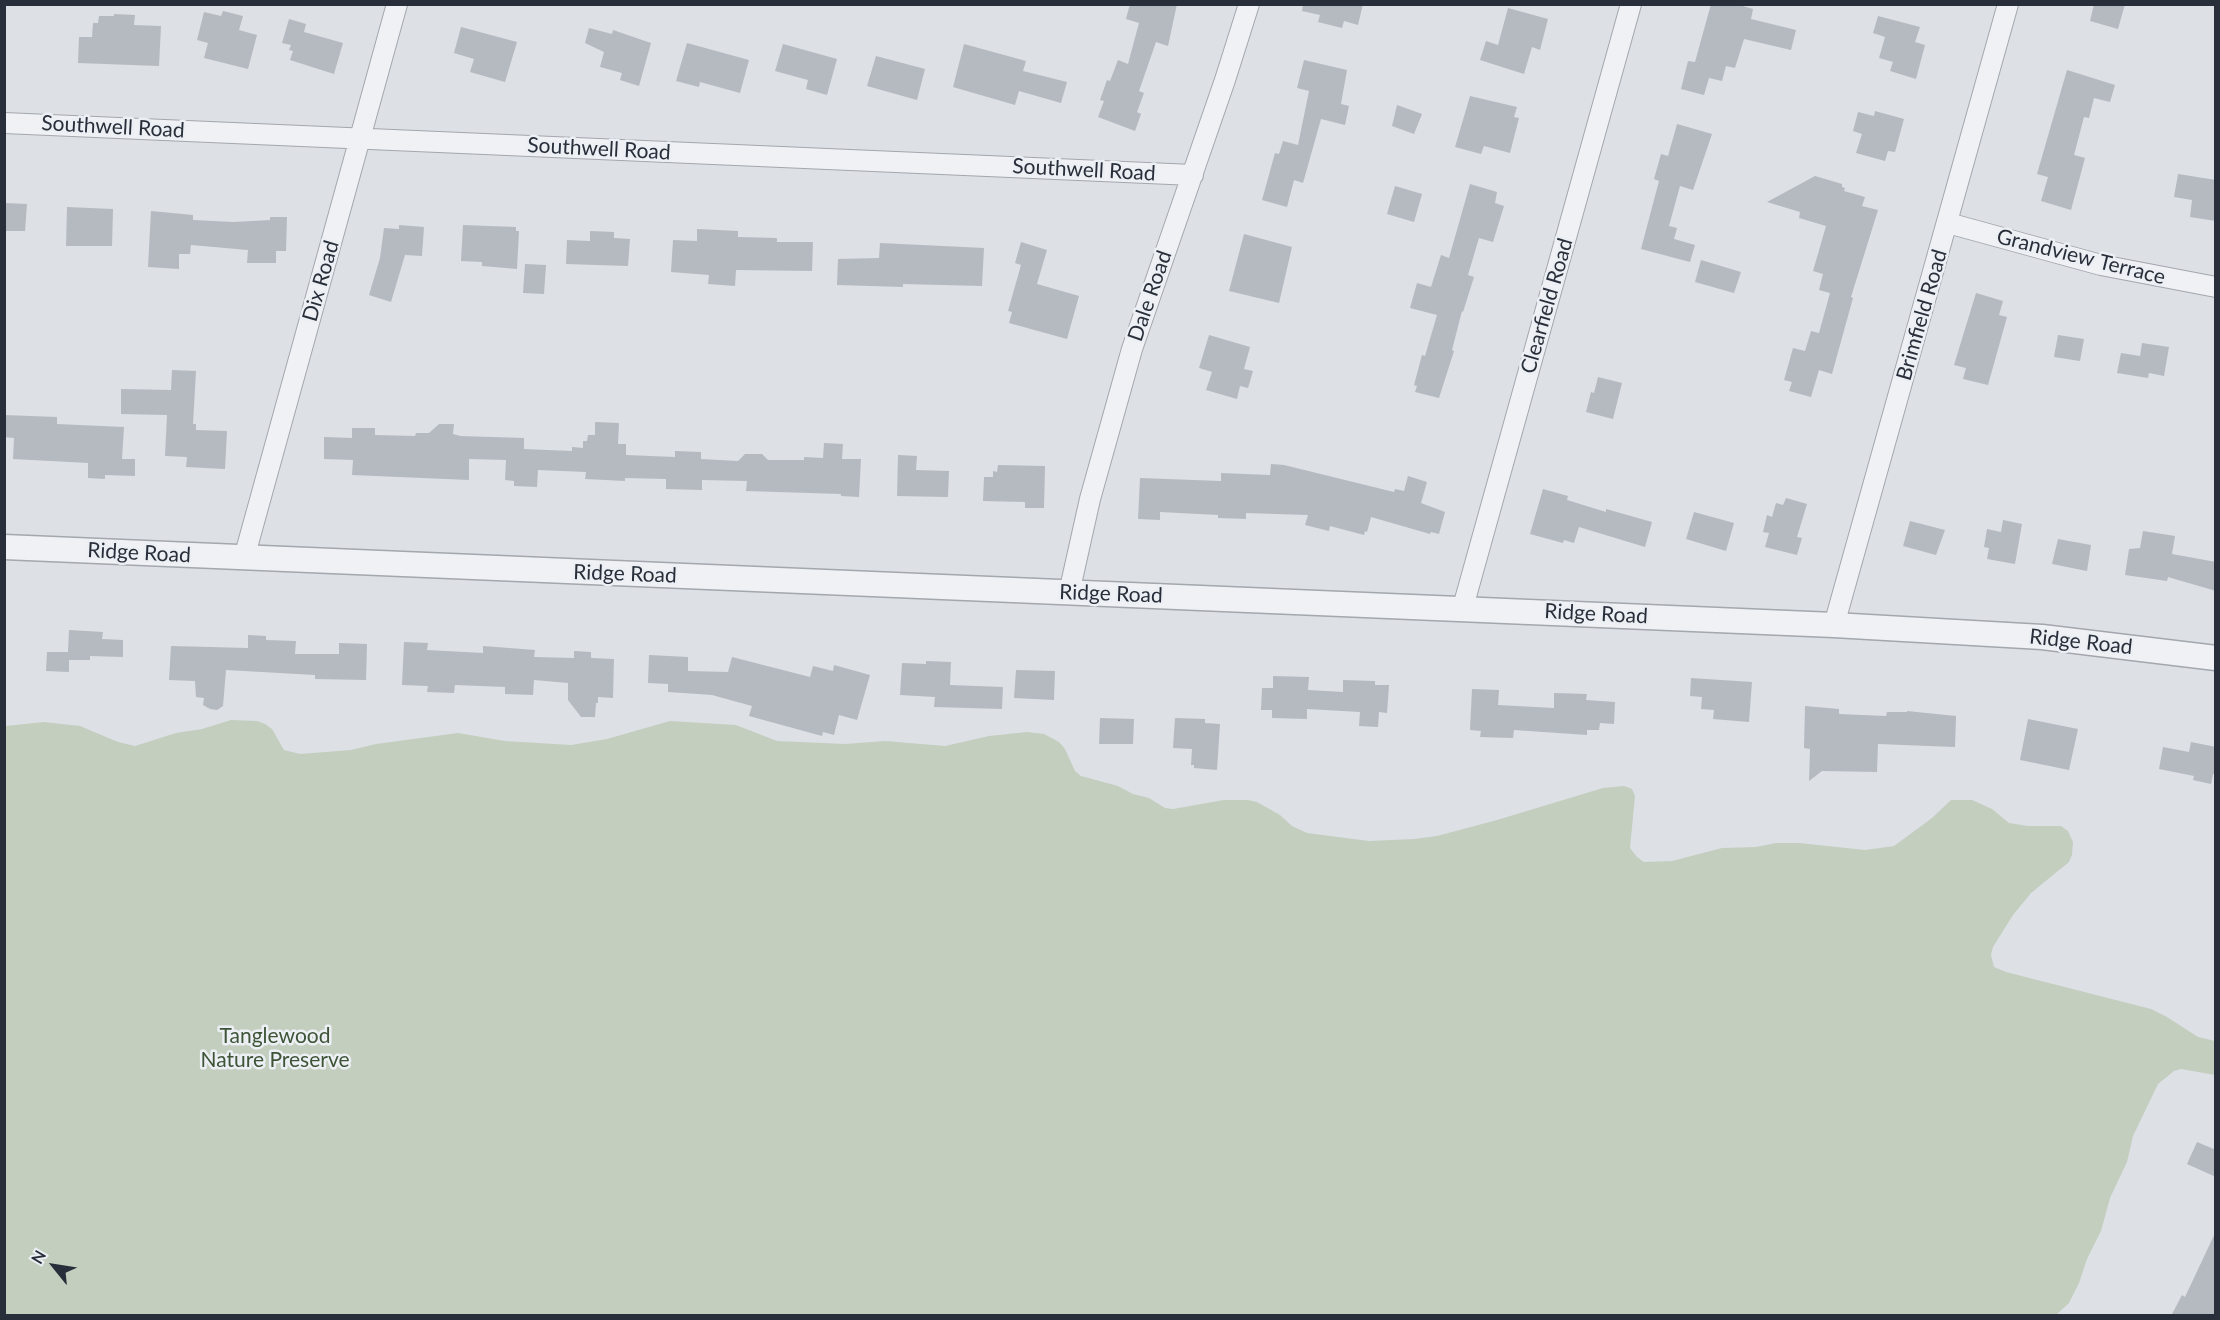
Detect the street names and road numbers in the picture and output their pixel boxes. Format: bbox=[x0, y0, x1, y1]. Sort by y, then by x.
street label: Southwell Road bbox=[41, 111, 185, 143]
street label: Southwell Road bbox=[527, 133, 671, 165]
street label: Southwell Road bbox=[1012, 154, 1156, 186]
street label: Grandview Terrace bbox=[1994, 224, 2168, 290]
street label: Clearfield Road bbox=[1516, 235, 1578, 377]
street label: Dix Road bbox=[297, 238, 345, 324]
street label: Dale Road bbox=[1123, 247, 1177, 345]
street label: Brimfield Road bbox=[1891, 247, 1953, 383]
street label: Ridge Road bbox=[87, 538, 191, 568]
street label: Ridge Road bbox=[573, 560, 677, 588]
street label: Ridge Road bbox=[1059, 580, 1163, 608]
street label: Ridge Road bbox=[1544, 599, 1648, 629]
street label: Ridge Road bbox=[2028, 624, 2134, 660]

